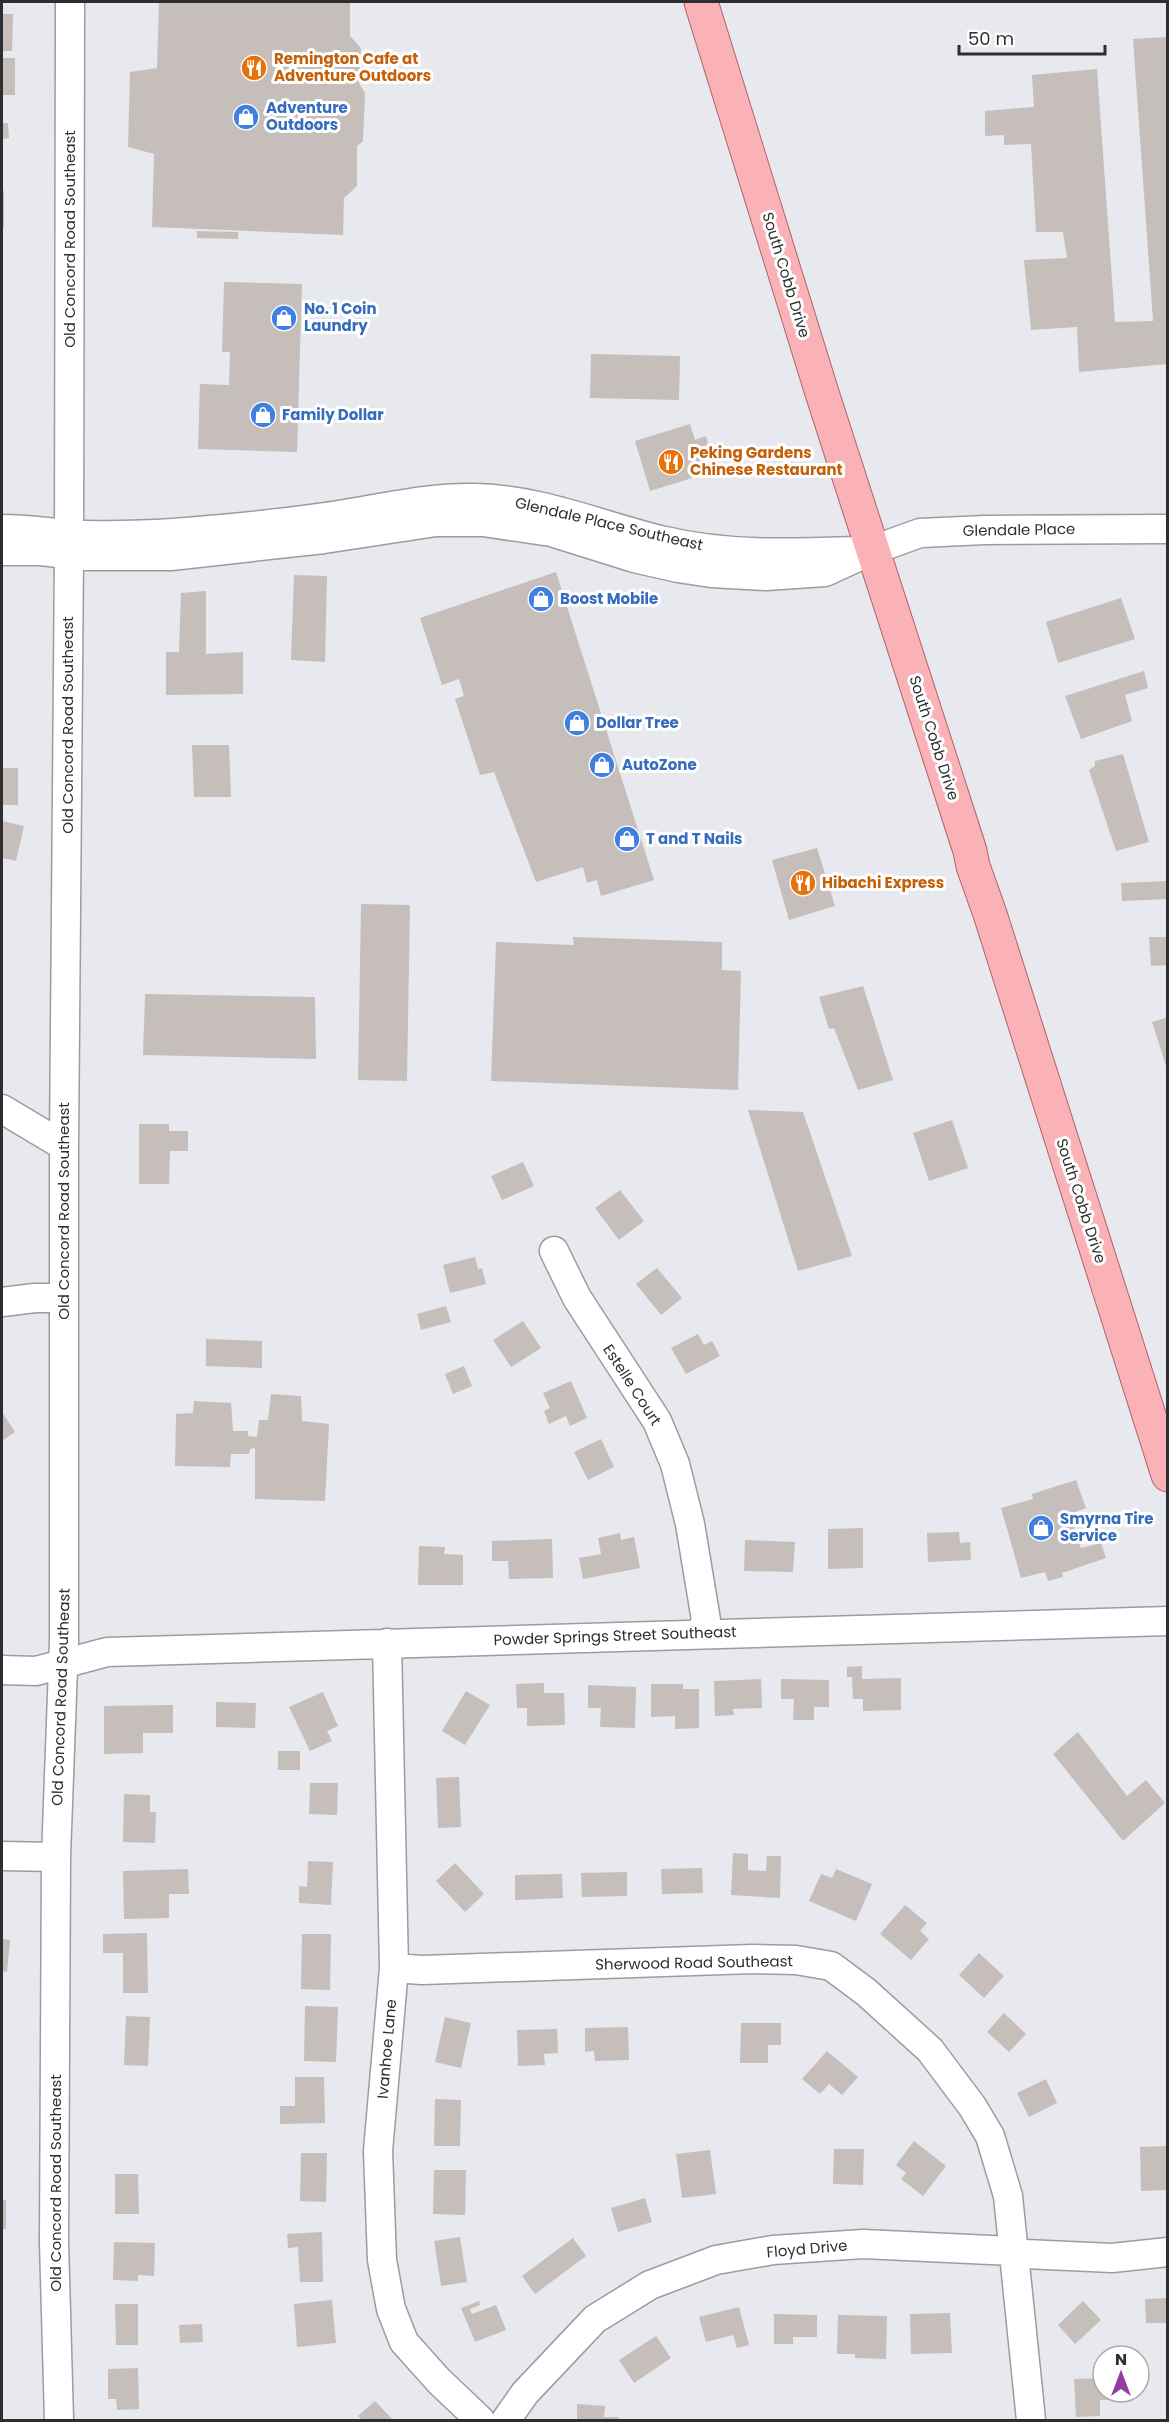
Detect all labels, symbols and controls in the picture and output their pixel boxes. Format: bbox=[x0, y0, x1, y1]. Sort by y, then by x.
scale bar bbox=[959, 18, 1104, 56]
text: 50 m bbox=[968, 26, 1014, 51]
place label: Remington Cafe at Adventure Outdoors bbox=[274, 48, 431, 86]
restaurant icon: Remington Cafe at Adventure Outdoors bbox=[239, 53, 269, 83]
place label: Adventure Outdoors bbox=[266, 97, 348, 135]
shop icon: Adventure Outdoors bbox=[231, 102, 261, 132]
street label: Old Concord Road Southeast bbox=[59, 130, 80, 348]
street label: South Cobb Drive bbox=[757, 210, 816, 340]
place label: No. 1 Coin Laundry bbox=[304, 298, 377, 336]
shop icon: No. 1 Coin Laundry bbox=[269, 303, 299, 333]
shop icon: Family Dollar bbox=[248, 400, 278, 430]
place label: Family Dollar bbox=[282, 404, 384, 425]
place label: Peking Gardens Chinese Restaurant bbox=[690, 442, 843, 480]
restaurant icon: Peking Gardens Chinese Restaurant bbox=[656, 447, 686, 477]
street label: Glendale Place Southeast bbox=[513, 492, 705, 555]
street label: Glendale Place bbox=[963, 518, 1075, 541]
shop icon: Boost Mobile bbox=[526, 584, 556, 614]
place label: Boost Mobile bbox=[560, 588, 658, 609]
street label: Old Concord Road Southeast bbox=[57, 616, 78, 834]
street label: South Cobb Drive bbox=[904, 673, 965, 803]
shop icon: Dollar Tree bbox=[562, 708, 592, 738]
place label: Dollar Tree bbox=[596, 712, 679, 733]
shop icon: AutoZone bbox=[587, 750, 617, 780]
place label: AutoZone bbox=[622, 754, 697, 775]
shop icon: T and T Nails bbox=[612, 824, 642, 854]
place label: T and T Nails bbox=[646, 828, 742, 849]
restaurant icon: Hibachi Express bbox=[788, 868, 818, 898]
place label: Hibachi Express bbox=[822, 872, 944, 893]
street label: Old Concord Road Southeast bbox=[53, 1102, 74, 1320]
street label: South Cobb Drive bbox=[1051, 1136, 1112, 1266]
street label: Estelle Court bbox=[598, 1340, 667, 1429]
place label: Smyrna Tire Service bbox=[1060, 1508, 1153, 1546]
shop icon: Smyrna Tire Service bbox=[1026, 1513, 1056, 1543]
street label: Old Concord Road Southeast bbox=[46, 1588, 75, 1806]
street label: Powder Springs Street Southeast bbox=[493, 1621, 737, 1650]
street label: Sherwood Road Southeast bbox=[595, 1950, 793, 1975]
street label: Ivanhoe Lane bbox=[372, 1998, 401, 2100]
street label: Old Concord Road Southeast bbox=[45, 2074, 66, 2292]
street label: Floyd Drive bbox=[766, 2235, 848, 2262]
north arrow bbox=[1091, 2344, 1151, 2404]
text: N bbox=[1115, 2348, 1127, 2371]

